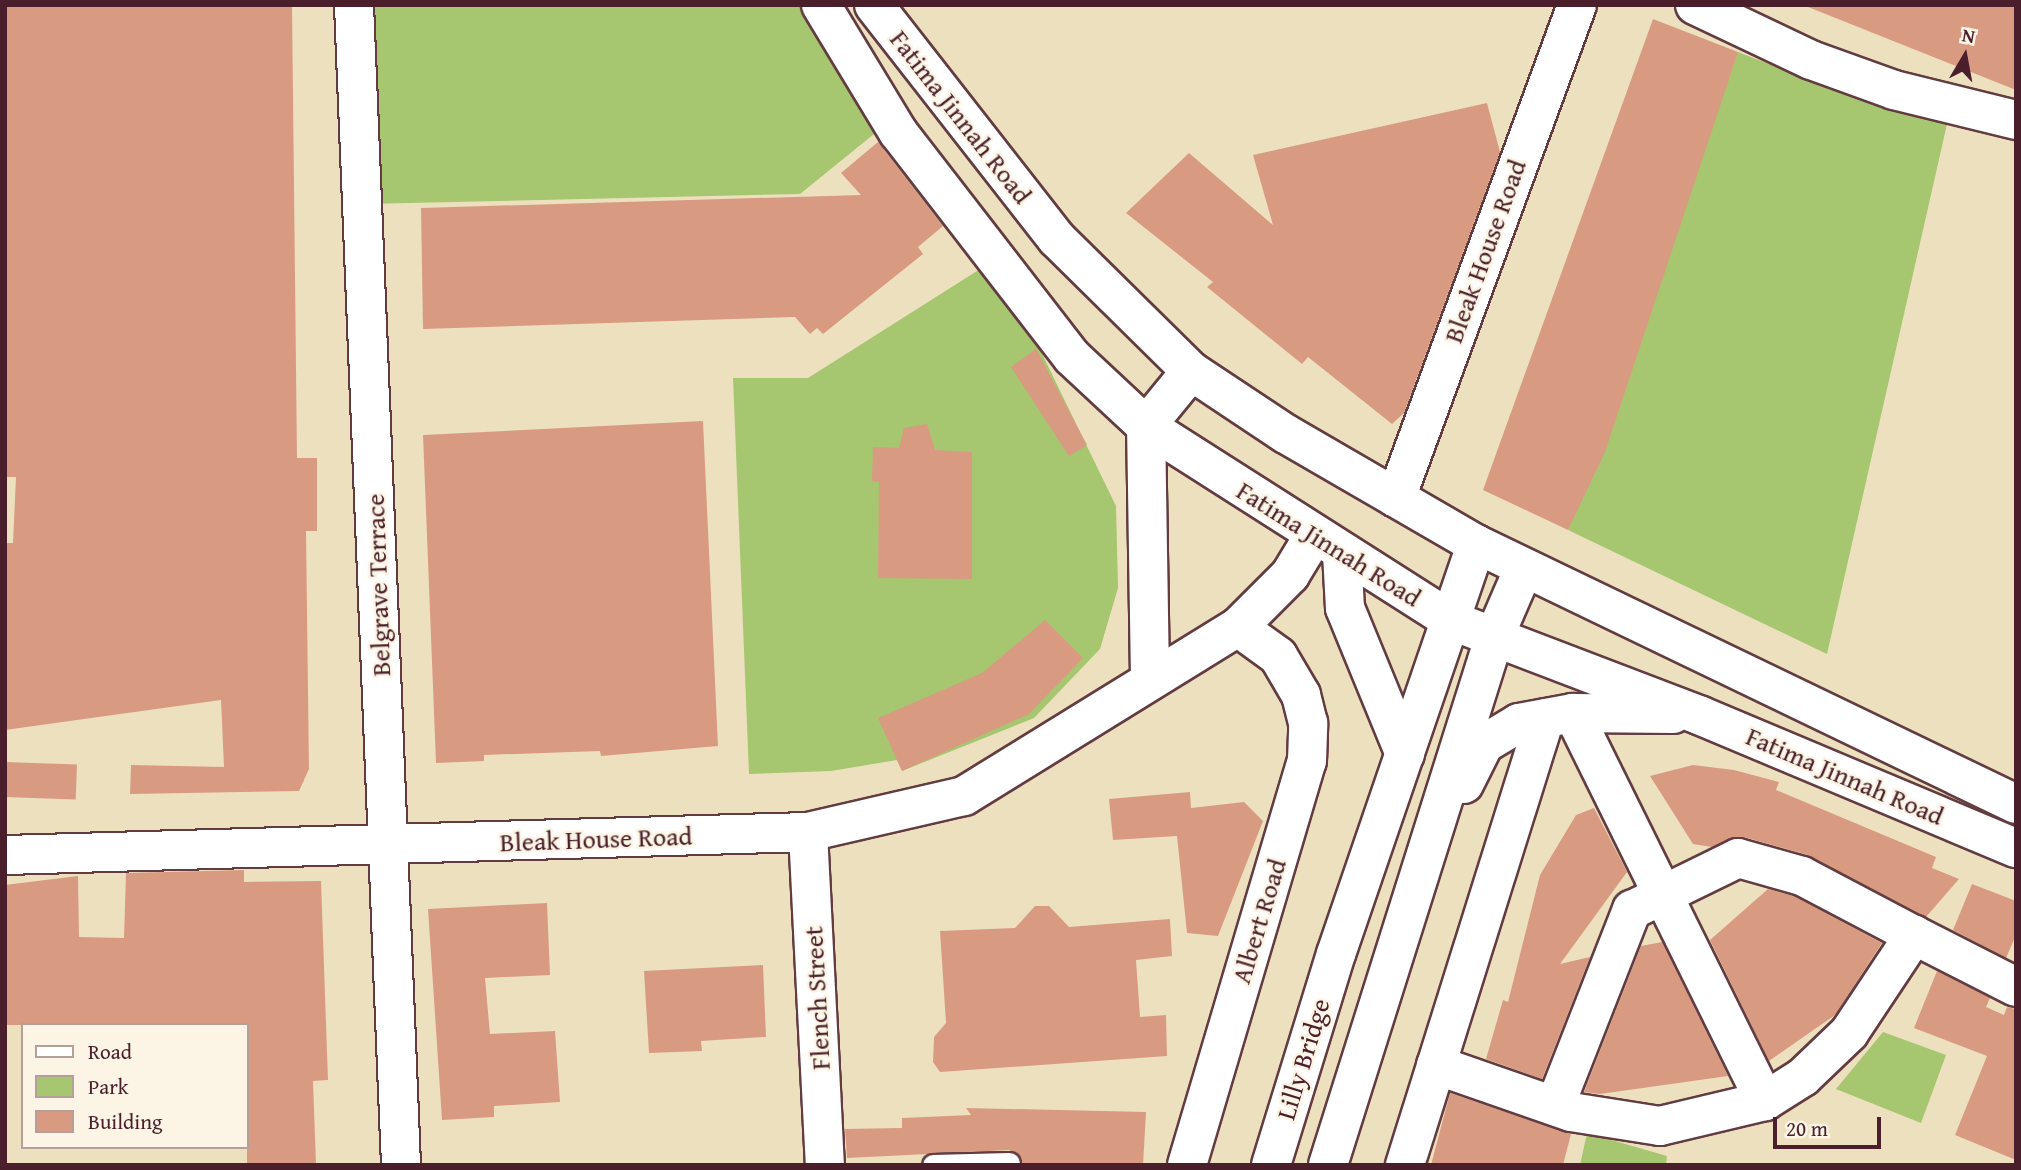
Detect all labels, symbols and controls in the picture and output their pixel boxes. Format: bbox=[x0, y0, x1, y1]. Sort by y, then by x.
text: N bbox=[1960, 20, 1977, 50]
north arrow bbox=[1930, 21, 2000, 91]
street label: Fatima Jinnah Road bbox=[884, 24, 1038, 210]
street label: Bleak House Road bbox=[1437, 155, 1533, 347]
street label: Fatima Jinnah Road bbox=[1231, 475, 1427, 613]
street label: Belgrave Terrace bbox=[359, 493, 397, 677]
street label: Fatima Jinnah Road bbox=[1742, 720, 1948, 832]
street label: Bleak House Road bbox=[499, 820, 693, 858]
street label: Albert Road bbox=[1225, 855, 1293, 987]
street label: Flench Street bbox=[798, 925, 836, 1071]
street label: Lilly Bridge bbox=[1270, 995, 1336, 1123]
legend bbox=[21, 1023, 248, 1149]
text: Road bbox=[88, 1036, 132, 1067]
text: Park bbox=[88, 1071, 129, 1102]
scale bar bbox=[1776, 1104, 1884, 1148]
text: Building bbox=[88, 1106, 162, 1137]
text: 20 m bbox=[1786, 1113, 1828, 1144]

